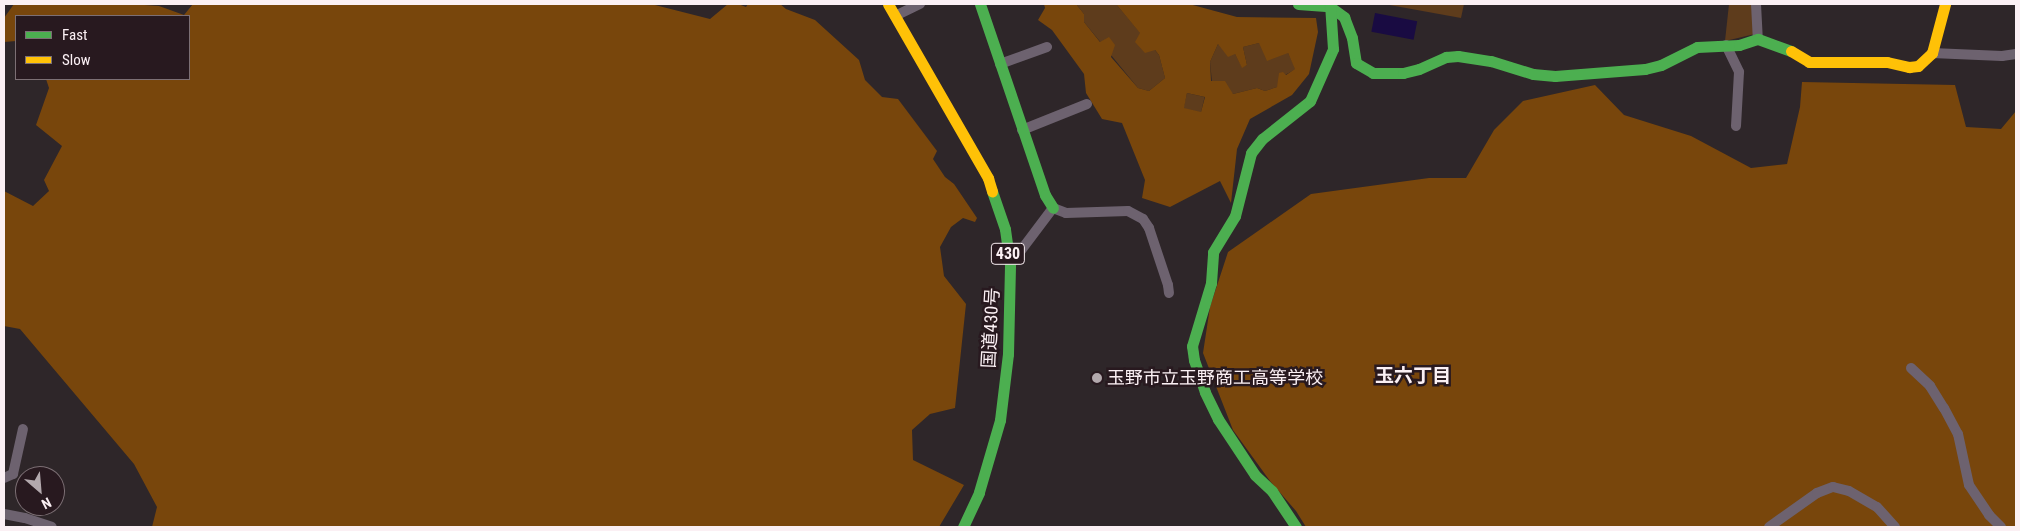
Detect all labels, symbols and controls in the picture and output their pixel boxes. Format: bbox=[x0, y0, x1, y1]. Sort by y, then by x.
legend bbox=[15, 15, 190, 80]
text: Fast bbox=[62, 26, 87, 44]
text: Slow bbox=[62, 51, 91, 69]
road number: 430 bbox=[990, 240, 1026, 268]
street label: 国道430号 bbox=[978, 287, 1004, 369]
district label: 玉六丁目 bbox=[1375, 365, 1451, 387]
place label: 玉野市立玉野商工高等学校 bbox=[1107, 367, 1323, 389]
marker: 玉野市立玉野商工高等学校 bbox=[1091, 372, 1103, 384]
north arrow bbox=[15, 466, 65, 516]
text: N bbox=[39, 494, 54, 513]

